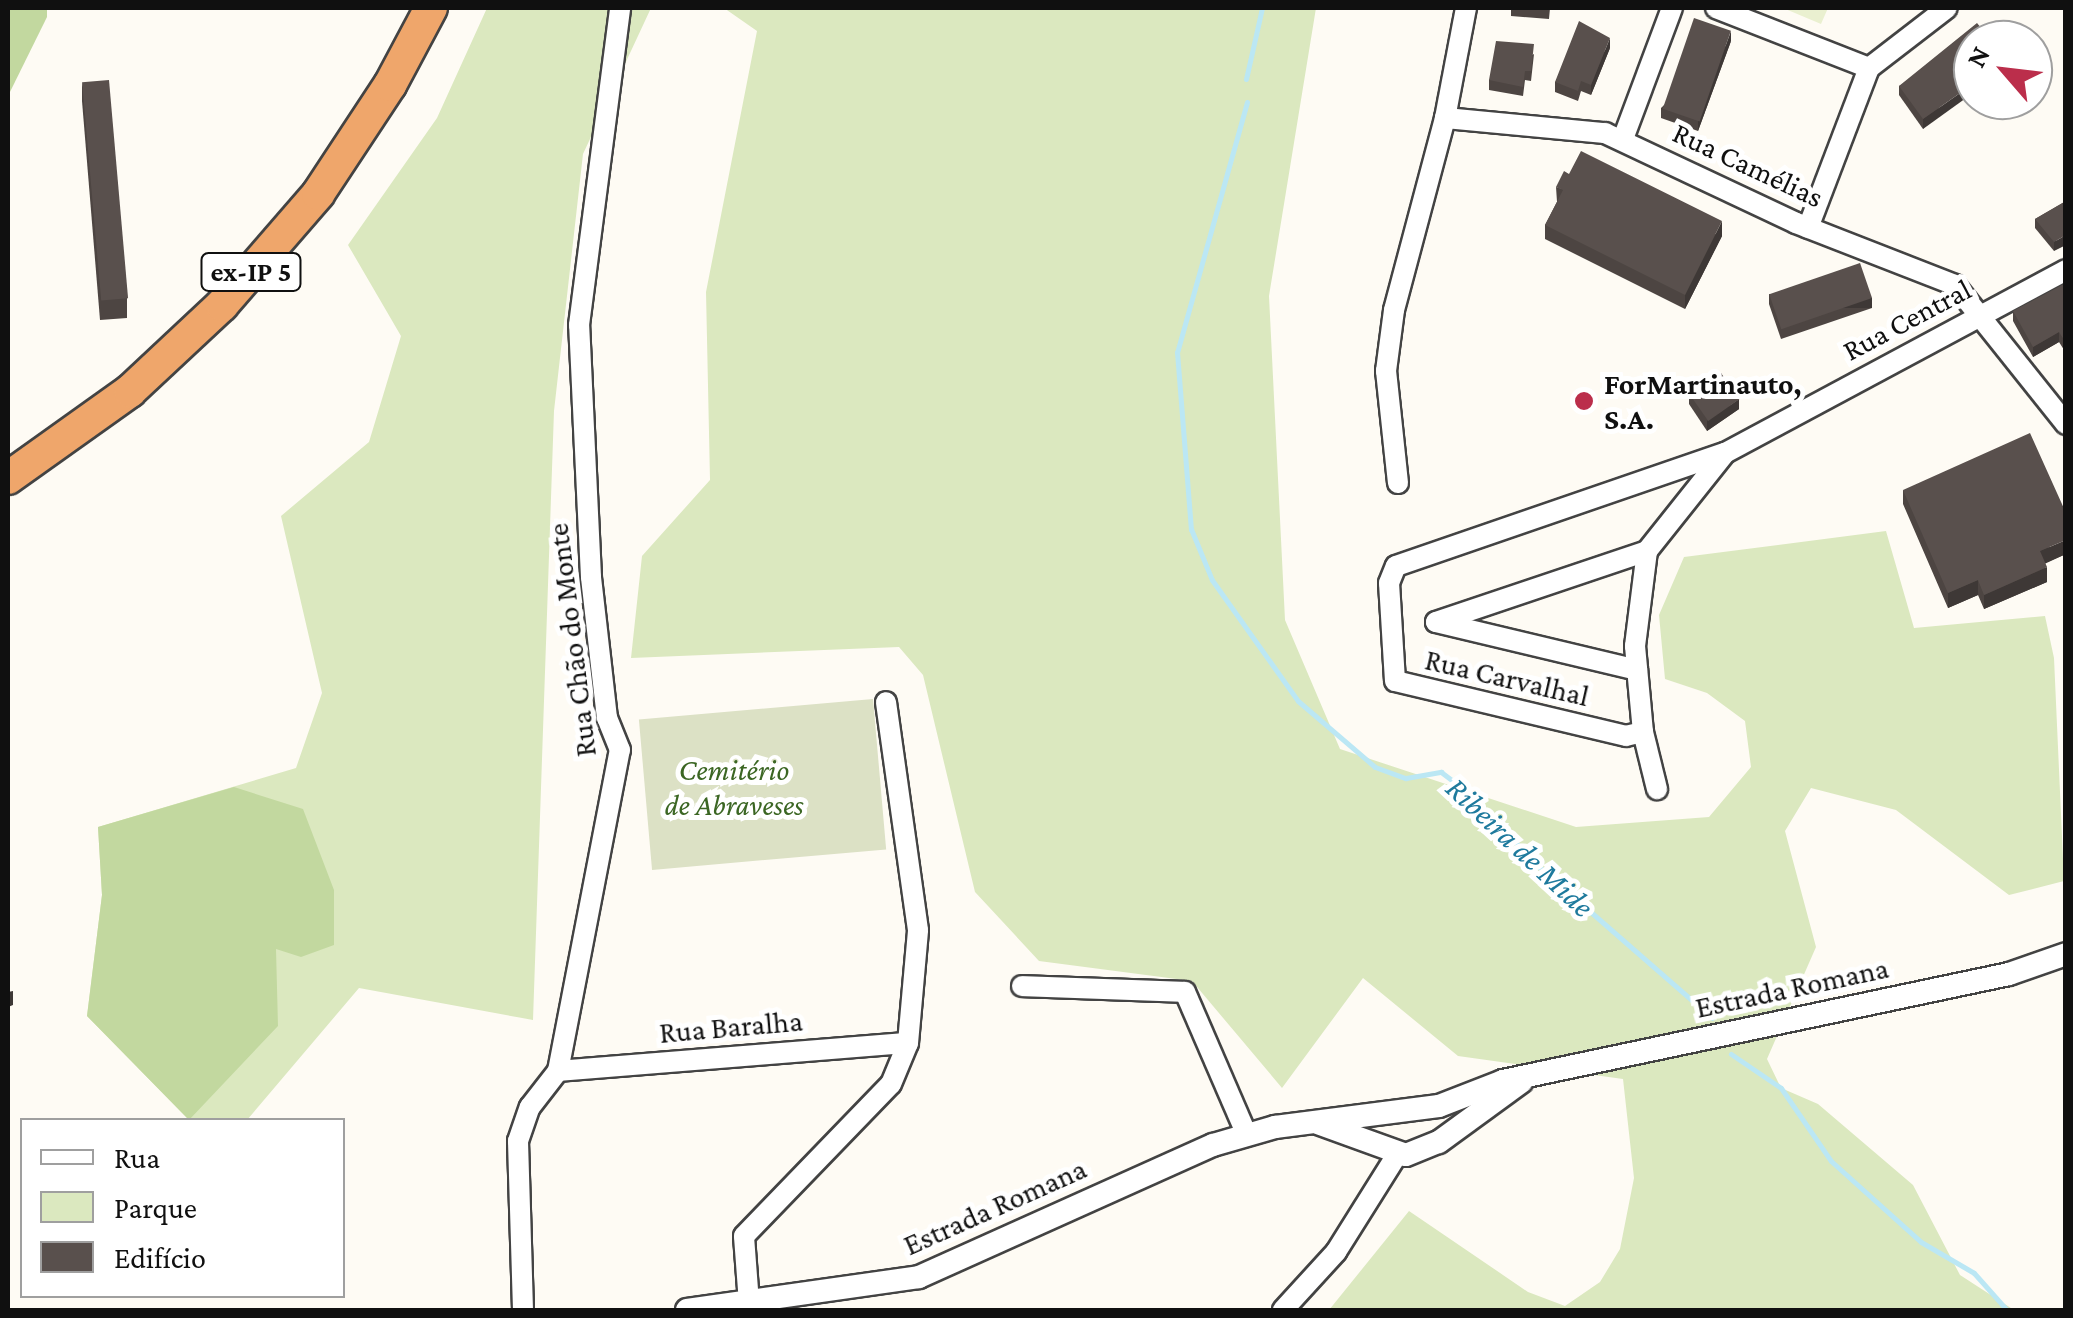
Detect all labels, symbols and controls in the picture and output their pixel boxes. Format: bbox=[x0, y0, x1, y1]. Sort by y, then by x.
north arrow bbox=[1953, 20, 2053, 120]
text: N bbox=[1960, 41, 1996, 72]
street label: Rua Camélias bbox=[1667, 114, 1829, 216]
road number: ex-IP 5 bbox=[198, 249, 304, 295]
street label: Rua Central bbox=[1837, 271, 1977, 369]
place label: ForMartinauto, S.A. bbox=[1604, 366, 1802, 436]
marker: ForMartinauto, S.A. bbox=[1573, 390, 1595, 412]
street label: Rua Chão do Monte bbox=[540, 521, 604, 759]
street label: Rua Carvalhal bbox=[1422, 642, 1592, 714]
park label: Cemitério de Abraveses bbox=[664, 752, 804, 822]
water label: Ribeira de Mide bbox=[1438, 769, 1602, 925]
street label: Estrada Romana bbox=[1692, 950, 1892, 1026]
street label: Rua Baralha bbox=[658, 1003, 804, 1051]
legend bbox=[20, 1118, 345, 1298]
text: Rua bbox=[114, 1141, 160, 1174]
street label: Estrada Romana bbox=[898, 1151, 1092, 1263]
text: Parque bbox=[114, 1191, 197, 1224]
text: Edifício bbox=[114, 1241, 206, 1274]

